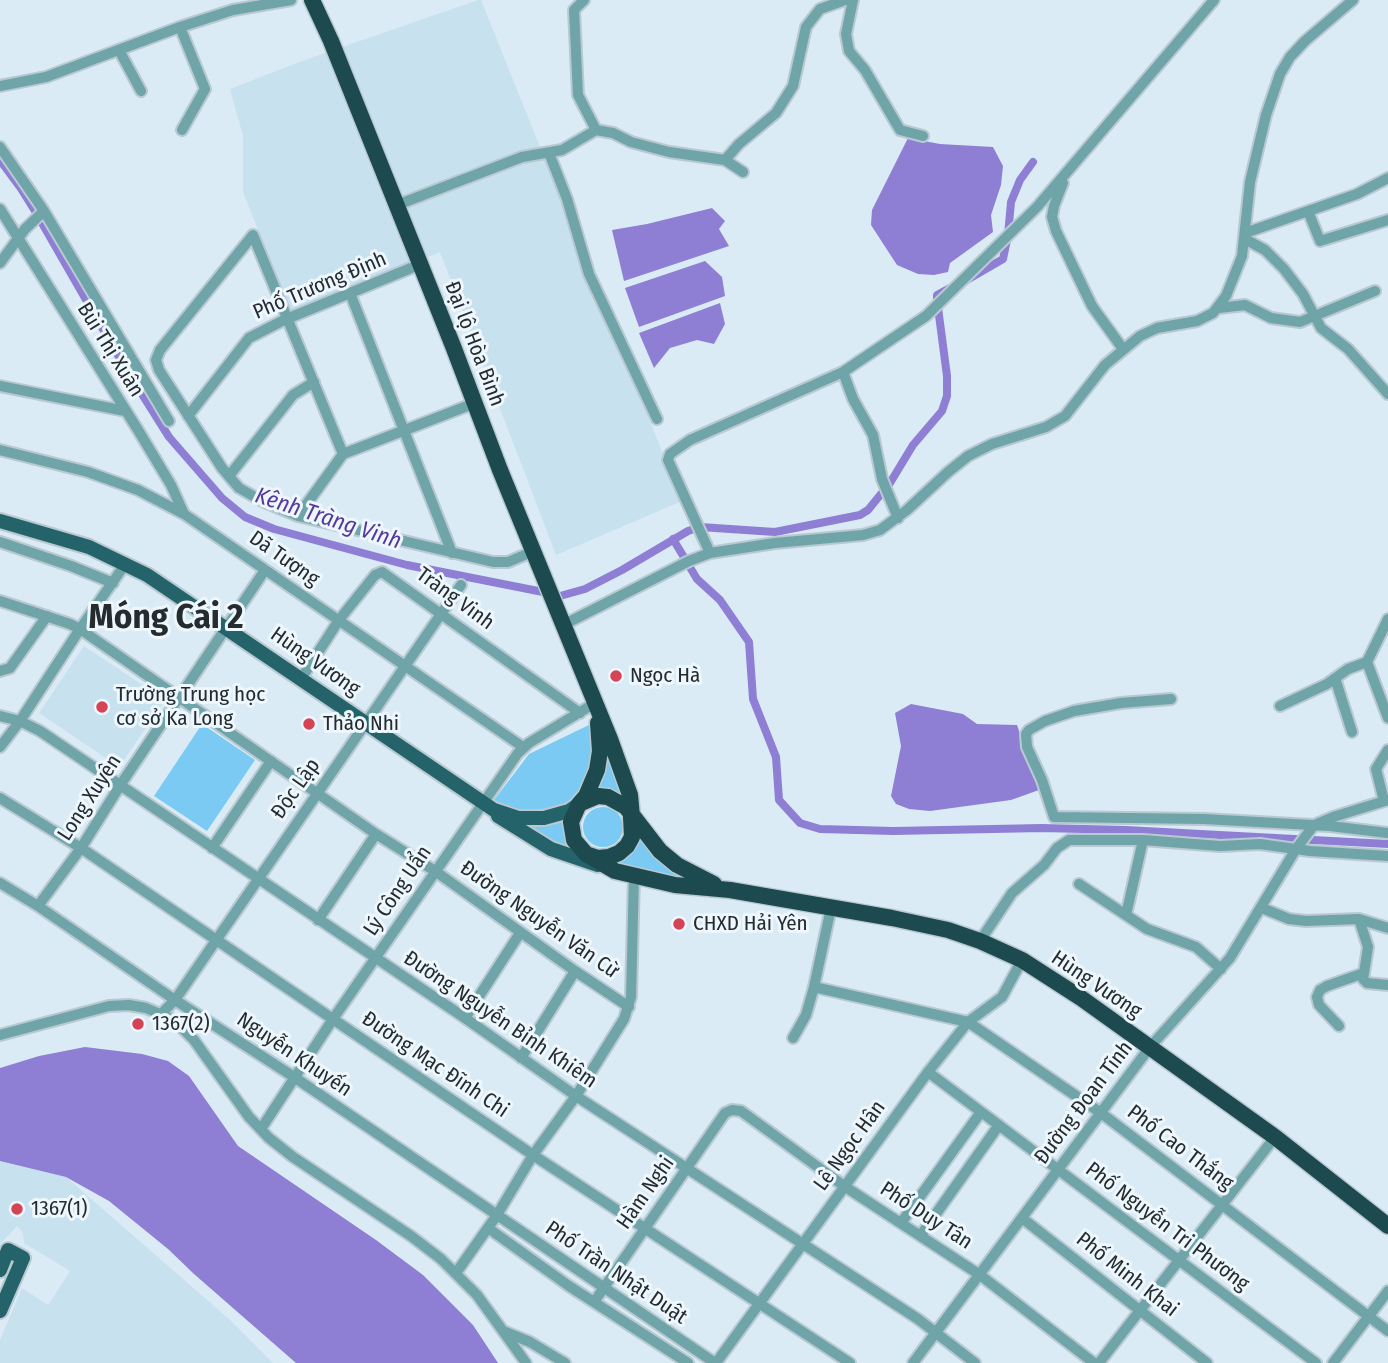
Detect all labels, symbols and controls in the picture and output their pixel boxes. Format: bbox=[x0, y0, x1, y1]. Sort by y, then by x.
street label: Phố Trương Định bbox=[250, 247, 390, 325]
street label: Đại lộ Hòa Bình bbox=[439, 278, 509, 410]
street label: Bùi Thị Xuân bbox=[71, 298, 149, 402]
water label: Kênh Tràng Vinh bbox=[251, 482, 405, 556]
street label: Dã Tượng bbox=[244, 526, 324, 592]
street label: Tràng Vinh bbox=[411, 562, 499, 636]
district label: Móng Cái 2 bbox=[89, 597, 243, 639]
street label: Hùng Vương bbox=[265, 622, 365, 702]
place label: Ngọc Hà bbox=[630, 663, 700, 689]
marker: Ngọc Hà bbox=[608, 668, 624, 684]
place label: Trường Trung học cơ sở Ka Long bbox=[116, 682, 265, 732]
marker: Trường Trung học cơ sở Ka Long bbox=[94, 699, 110, 715]
place label: Thảo Nhi bbox=[323, 711, 399, 737]
marker: Thảo Nhi bbox=[301, 716, 317, 732]
street label: Long Xuyên bbox=[53, 750, 127, 846]
street label: Độc Lập bbox=[266, 754, 326, 824]
street label: Lý Công Uẩn bbox=[359, 841, 437, 941]
street label: Đường Nguyễn Văn Cừ bbox=[455, 856, 623, 984]
place label: CHXD Hải Yên bbox=[693, 911, 808, 937]
marker: CHXD Hải Yên bbox=[671, 916, 687, 932]
street label: Đường Nguyễn Bỉnh Khiêm bbox=[399, 946, 601, 1094]
street label: Hùng Vương bbox=[1046, 946, 1146, 1024]
street label: Nguyễn Khuyến bbox=[232, 1007, 356, 1103]
street label: Đường Mạc Đĩnh Chi bbox=[357, 1007, 513, 1123]
place label: 1367(2) bbox=[152, 1011, 210, 1037]
marker: 1367(2) bbox=[130, 1016, 146, 1032]
street label: Đường Đoan Tĩnh bbox=[1030, 1036, 1138, 1170]
street label: Lê Ngọc Hân bbox=[809, 1096, 891, 1196]
street label: Phố Cao Thắng bbox=[1122, 1100, 1238, 1196]
street label: Hàm Nghi bbox=[612, 1152, 680, 1234]
street label: Phố Nguyễn Tri Phương bbox=[1080, 1157, 1254, 1297]
street label: Phố Duy Tân bbox=[875, 1177, 977, 1255]
place label: 1367(1) bbox=[31, 1196, 87, 1222]
marker: 1367(1) bbox=[9, 1201, 25, 1217]
street label: Phố Trần Nhật Duật bbox=[540, 1216, 692, 1330]
street label: Phố Minh Khai bbox=[1071, 1227, 1183, 1323]

